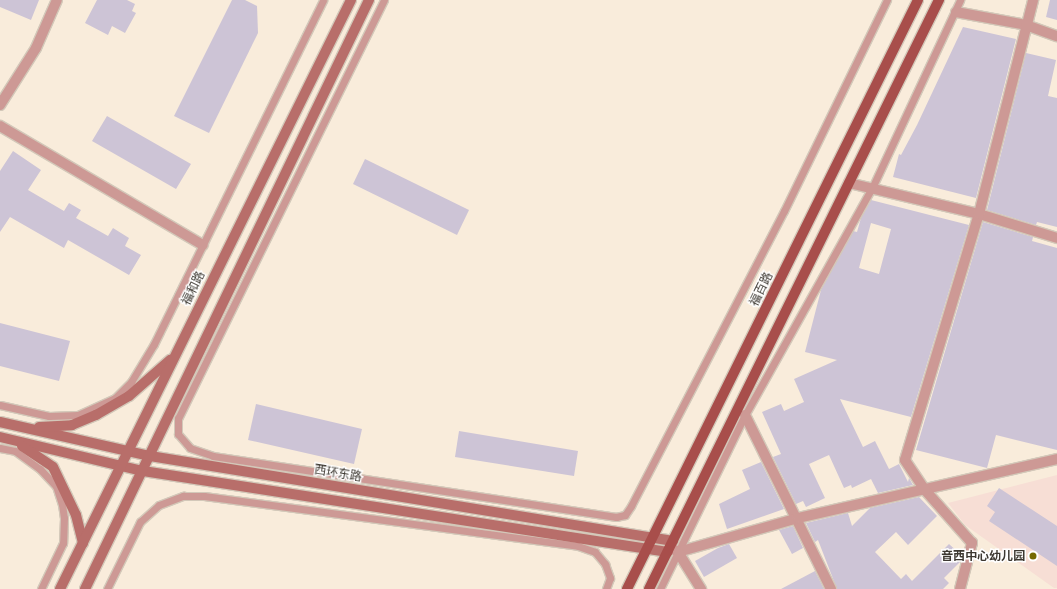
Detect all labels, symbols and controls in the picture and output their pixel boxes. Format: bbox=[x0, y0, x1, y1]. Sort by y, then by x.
street label: 福和路 bbox=[179, 269, 207, 307]
street label: 福百路 bbox=[747, 270, 775, 308]
street label: 西环东路 bbox=[313, 462, 363, 484]
place label: 音西中心幼儿园 bbox=[941, 549, 1025, 563]
marker: 音西中心幼儿园 bbox=[1028, 551, 1038, 561]

